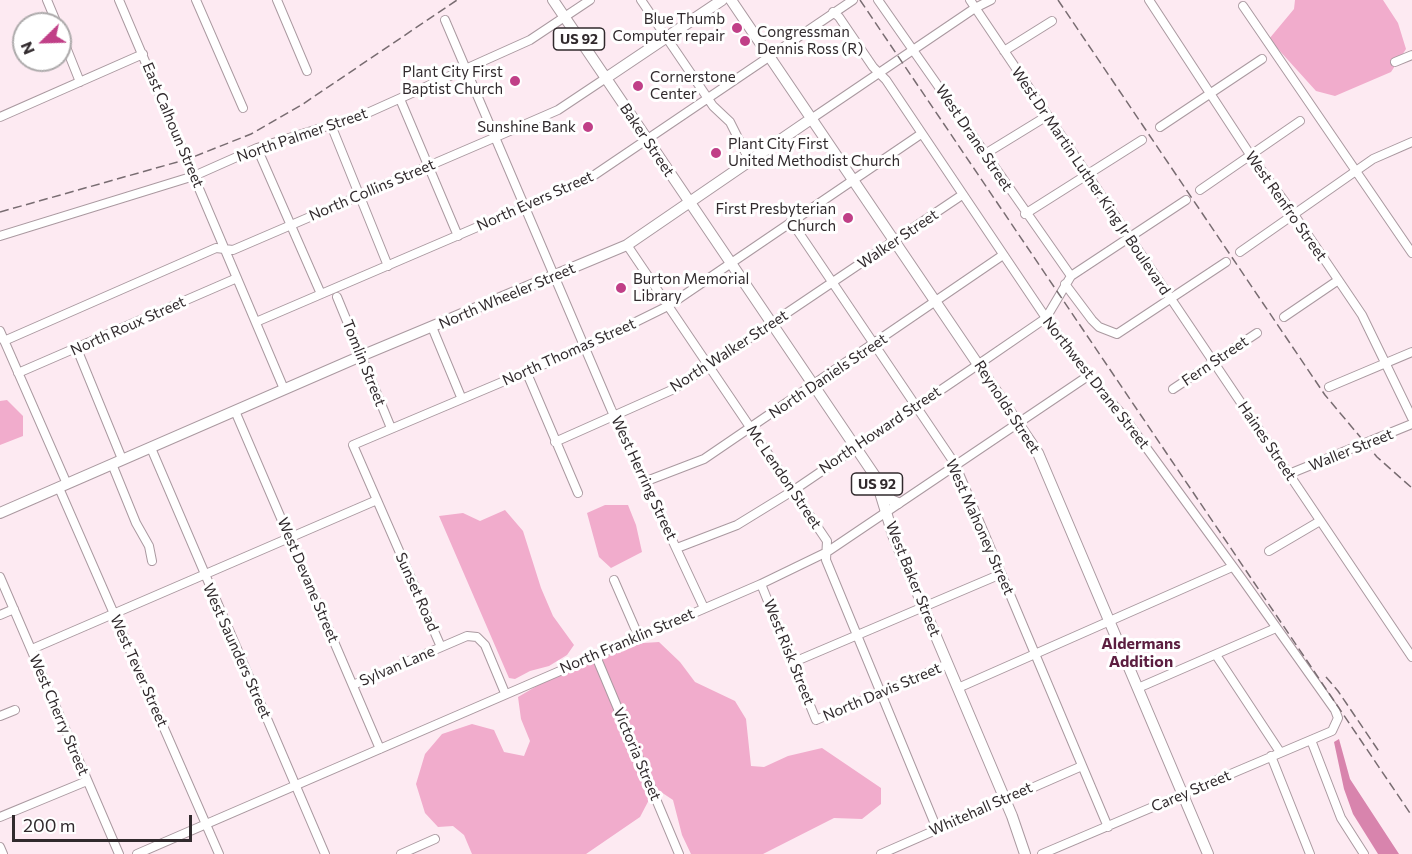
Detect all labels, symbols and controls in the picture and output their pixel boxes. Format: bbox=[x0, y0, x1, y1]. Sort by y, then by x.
place label: Blue Thumb Computer repair bbox=[612, 10, 725, 45]
north arrow bbox=[12, 12, 72, 72]
marker: Blue Thumb Computer repair bbox=[730, 21, 744, 35]
place label: Congressman Dennis Ross (R) bbox=[757, 23, 863, 58]
road number: US 92 bbox=[554, 28, 604, 50]
marker: Congressman Dennis Ross (R) bbox=[738, 34, 752, 48]
text: N bbox=[16, 39, 38, 58]
street label: East Calhoun Street bbox=[138, 60, 208, 190]
place label: Plant City First Baptist Church bbox=[402, 63, 503, 98]
street label: West Dr Martin Luther King Jr Boulevard bbox=[1008, 64, 1174, 298]
place label: Cornerstone Center bbox=[650, 68, 736, 103]
marker: Plant City First Baptist Church bbox=[508, 74, 522, 88]
marker: Cornerstone Center bbox=[631, 79, 645, 93]
street label: West Drane Street bbox=[932, 81, 1016, 195]
street label: Baker Street bbox=[616, 100, 678, 180]
street label: North Palmer Street bbox=[234, 104, 370, 166]
place label: Sunshine Bank bbox=[477, 118, 576, 136]
marker: Sunshine Bank bbox=[581, 120, 595, 134]
place label: Plant City First United Methodist Church bbox=[728, 135, 900, 170]
marker: Plant City First United Methodist Church bbox=[709, 146, 723, 160]
street label: West Renfro Street bbox=[1241, 148, 1331, 264]
street label: North Collins Street bbox=[306, 155, 438, 225]
street label: North Evers Street bbox=[474, 167, 596, 235]
place label: First Presbyterian Church bbox=[715, 200, 836, 235]
street label: Walker Street bbox=[854, 206, 942, 272]
marker: First Presbyterian Church bbox=[841, 211, 855, 225]
street label: North Wheeler Street bbox=[436, 259, 578, 333]
place label: Burton Memorial Library bbox=[633, 270, 749, 305]
marker: Burton Memorial Library bbox=[614, 281, 628, 295]
street label: North Roux Street bbox=[68, 293, 188, 359]
street label: North Walker Street bbox=[667, 306, 791, 396]
street label: Northwest Drane Street bbox=[1039, 313, 1153, 453]
street label: North Thomas Street bbox=[500, 314, 638, 390]
street label: Tomlin Street bbox=[338, 317, 390, 409]
street label: North Daniels Street bbox=[765, 330, 891, 422]
street label: Fern Street bbox=[1178, 332, 1252, 390]
street label: Reynolds Street bbox=[970, 357, 1044, 457]
street label: North Howard Street bbox=[816, 383, 944, 477]
street label: Haines Street bbox=[1234, 398, 1300, 484]
street label: West Herring Street bbox=[607, 413, 681, 543]
street label: Mc Lendon Street bbox=[743, 422, 825, 532]
street label: Waller Street bbox=[1306, 425, 1396, 475]
street label: West Mahoney Street bbox=[942, 456, 1018, 598]
road number: US 92 bbox=[852, 473, 902, 495]
street label: West Devane Street bbox=[274, 515, 342, 645]
street label: West Baker Street bbox=[882, 519, 944, 639]
street label: Sunset Road bbox=[392, 550, 442, 634]
street label: West Saunders Street bbox=[199, 581, 275, 721]
street label: West Risk Street bbox=[760, 597, 818, 707]
street label: North Franklin Street bbox=[557, 605, 697, 677]
street label: West Tever Street bbox=[106, 612, 172, 730]
district label: Aldermans Addition bbox=[1101, 634, 1181, 672]
street label: Sylvan Lane bbox=[357, 642, 437, 690]
street label: West Cherry Street bbox=[25, 652, 93, 778]
street label: North Davis Street bbox=[820, 659, 944, 725]
street label: Victoria Street bbox=[609, 705, 665, 803]
street label: Carey Street bbox=[1149, 766, 1233, 816]
street label: Whitehall Street bbox=[927, 778, 1035, 840]
scale bar bbox=[15, 803, 195, 841]
text: 200 m bbox=[23, 814, 76, 836]

